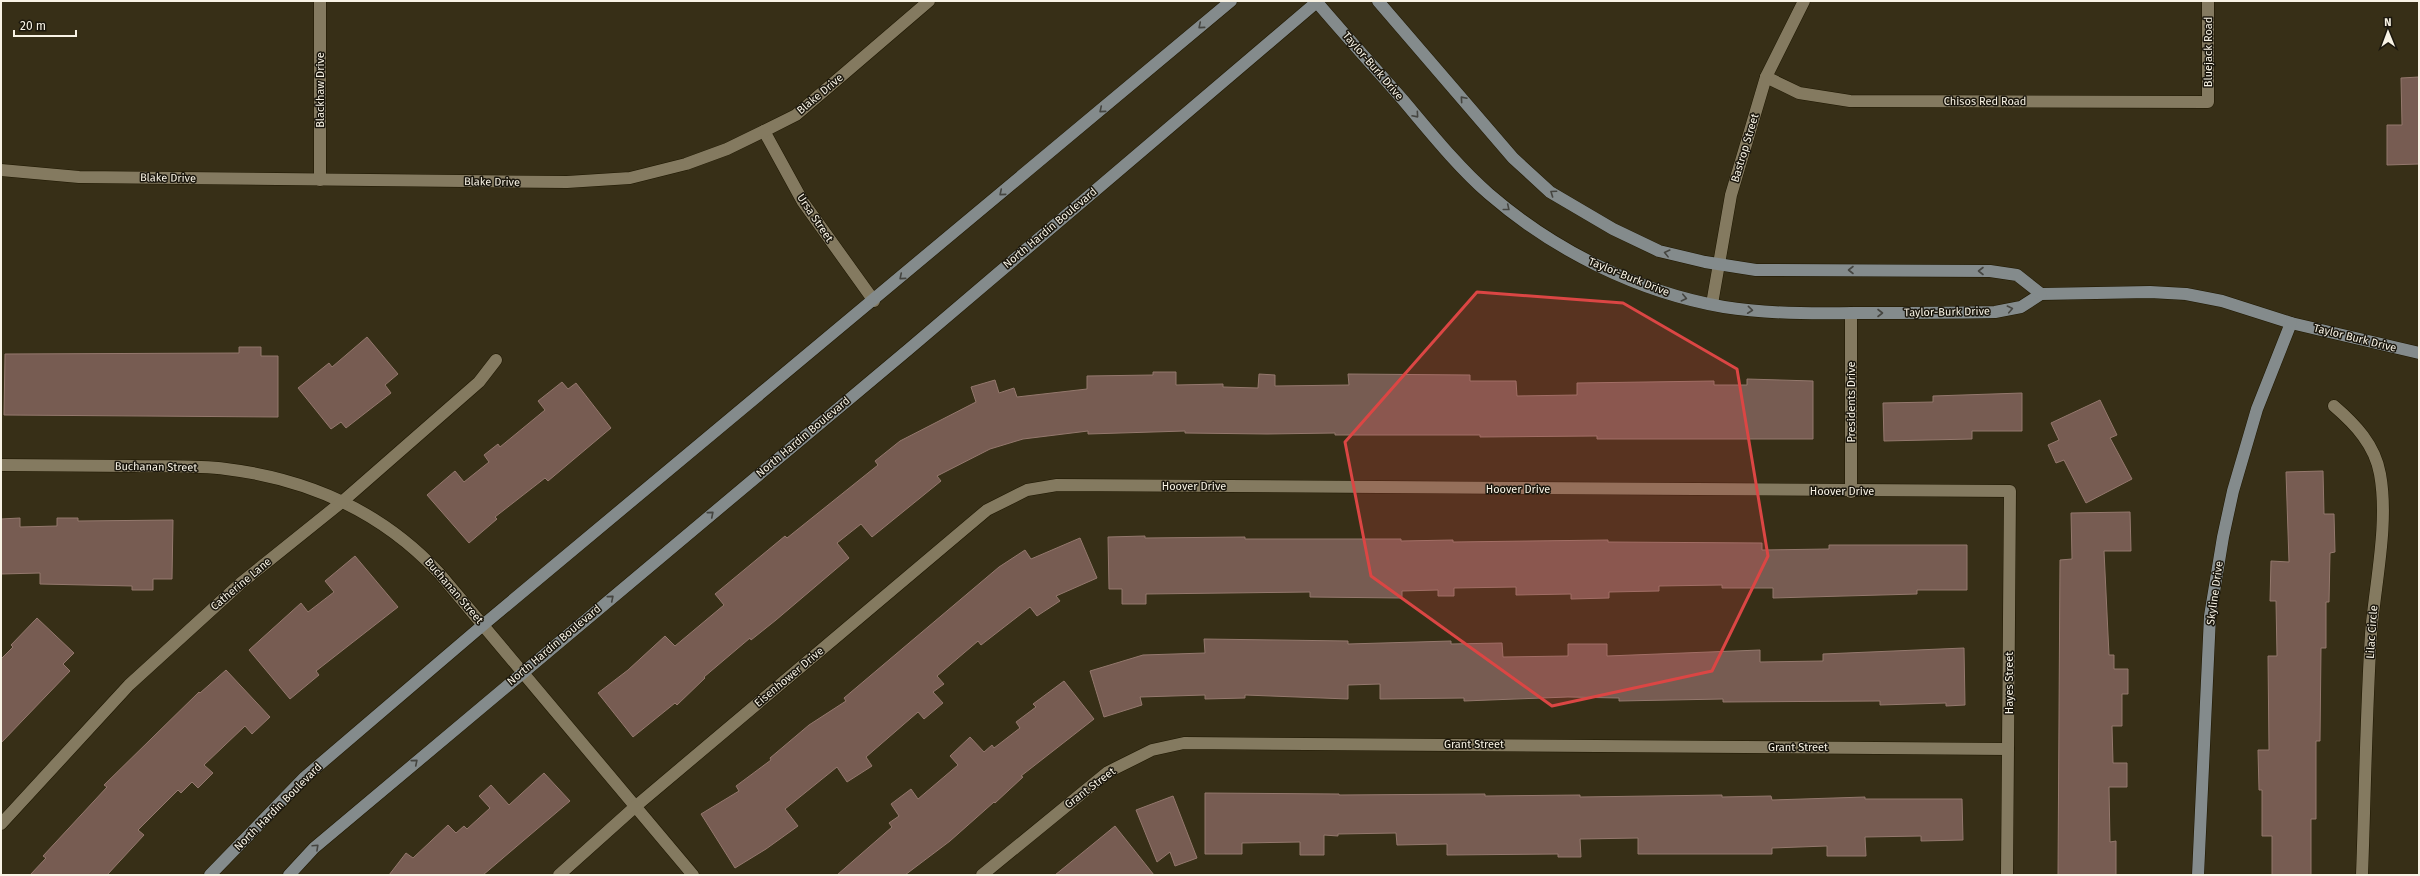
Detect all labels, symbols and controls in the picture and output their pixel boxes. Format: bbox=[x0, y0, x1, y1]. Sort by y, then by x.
scale bar bbox=[14, 12, 76, 38]
north arrow bbox=[2368, 12, 2408, 52]
text: N bbox=[2384, 16, 2392, 29]
street label: Bluejack Road bbox=[2202, 17, 2215, 87]
text: 20 m bbox=[20, 19, 46, 33]
one-way arrow bbox=[1198, 22, 1206, 29]
street label: Taylor-Burk Drive bbox=[1340, 29, 1406, 103]
street label: Blackhaw Drive bbox=[314, 52, 327, 128]
street label: Blake Drive bbox=[794, 71, 846, 117]
street label: Chisos Red Road bbox=[1944, 95, 2026, 108]
one-way arrow bbox=[1460, 97, 1467, 104]
one-way arrow bbox=[1099, 105, 1106, 112]
one-way arrow bbox=[1412, 111, 1419, 118]
street label: Bastrop Street bbox=[1728, 112, 1762, 184]
street label: Blake Drive bbox=[140, 171, 196, 185]
street label: Blake Drive bbox=[464, 175, 520, 189]
street label: North Hardin Boulevard bbox=[1001, 185, 1099, 271]
one-way arrow bbox=[999, 189, 1007, 196]
one-way arrow bbox=[1550, 191, 1557, 198]
street label: Ursa Street bbox=[794, 192, 836, 245]
one-way arrow bbox=[1502, 204, 1510, 211]
one-way arrow bbox=[1664, 249, 1671, 257]
street label: Taylor-Burk Drive bbox=[1587, 255, 1671, 299]
one-way arrow bbox=[1848, 266, 1854, 274]
one-way arrow bbox=[1978, 267, 1984, 275]
one-way arrow bbox=[900, 272, 907, 279]
one-way arrow bbox=[1681, 293, 1687, 301]
one-way arrow bbox=[1747, 305, 1753, 314]
street label: Taylor-Burk Drive bbox=[1904, 305, 1990, 319]
one-way arrow bbox=[2007, 306, 2013, 314]
one-way arrow bbox=[1877, 309, 1883, 317]
street label: Taylor Burk Drive bbox=[2312, 321, 2398, 355]
street label: Presidents Drive bbox=[1845, 361, 1858, 443]
street label: North Hardin Boulevard bbox=[754, 394, 852, 480]
street label: Buchanan Street bbox=[115, 460, 197, 474]
street label: Hoover Drive bbox=[1162, 480, 1226, 493]
street label: Hoover Drive bbox=[1486, 483, 1550, 496]
street label: Hoover Drive bbox=[1810, 485, 1874, 498]
one-way arrow bbox=[706, 512, 713, 519]
street label: Catherine Lane bbox=[208, 555, 274, 613]
street label: Buchanan Street bbox=[422, 556, 486, 626]
street label: Skyline Drive bbox=[2204, 560, 2226, 626]
one-way arrow bbox=[606, 595, 614, 602]
street label: North Hardin Boulevard bbox=[505, 602, 603, 688]
street label: Lilac Circle bbox=[2364, 605, 2380, 659]
street label: Eisenhower Drive bbox=[752, 644, 826, 710]
street label: Hayes Street bbox=[2003, 652, 2016, 714]
street label: Grant Street bbox=[1444, 738, 1504, 751]
street label: Grant Street bbox=[1768, 741, 1828, 754]
one-way arrow bbox=[410, 760, 418, 767]
street label: North Hardin Boulevard bbox=[232, 761, 324, 853]
street label: Grant Street bbox=[1062, 765, 1118, 811]
one-way arrow bbox=[311, 844, 319, 851]

